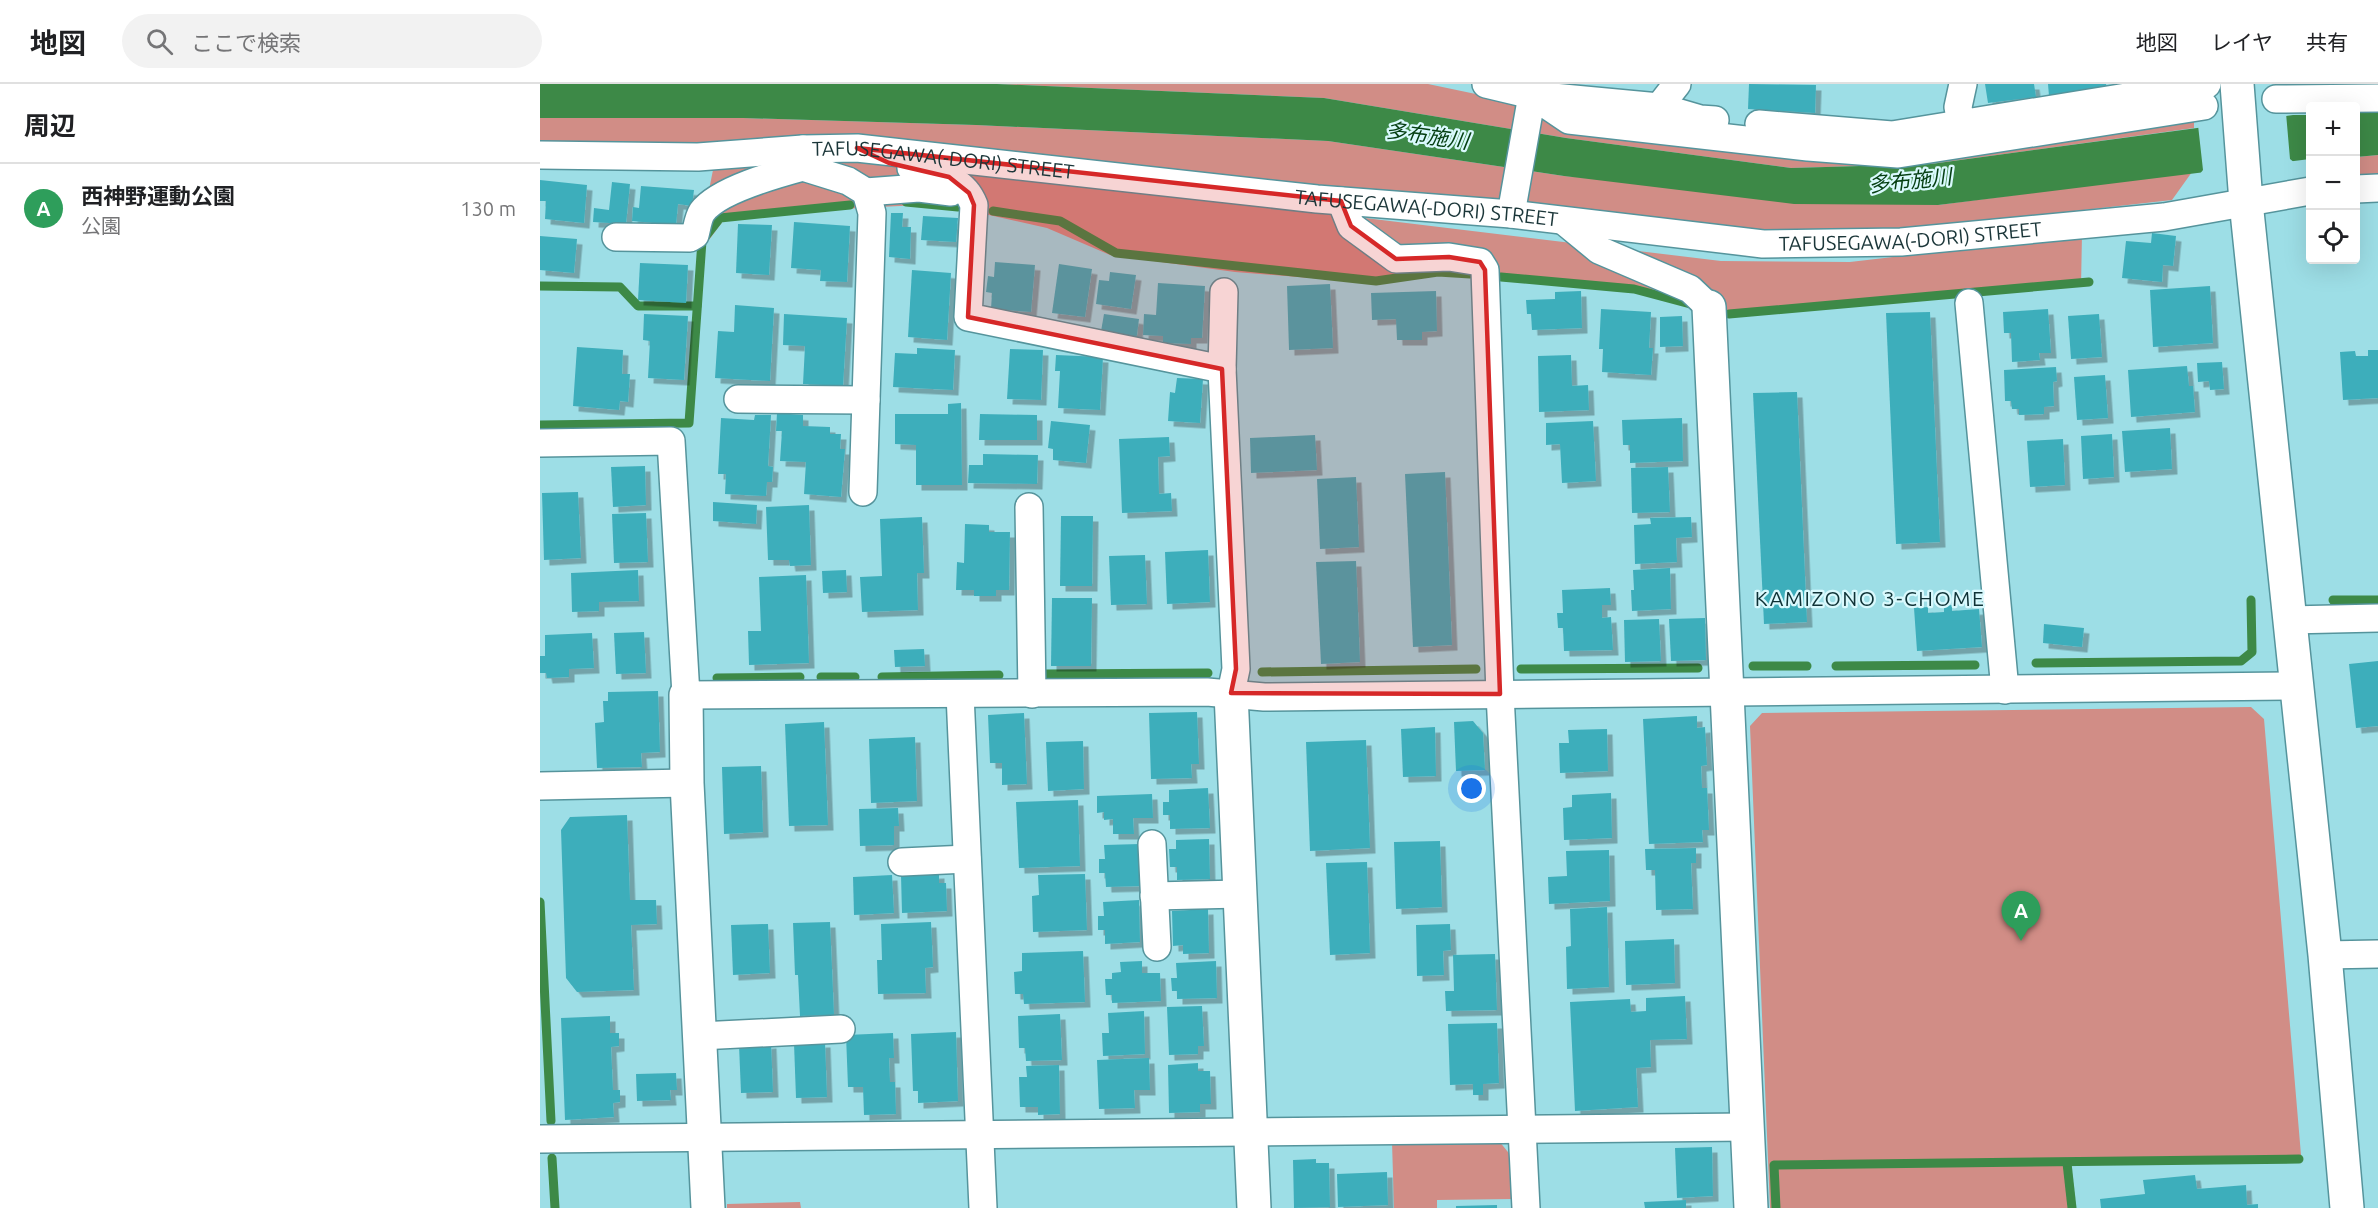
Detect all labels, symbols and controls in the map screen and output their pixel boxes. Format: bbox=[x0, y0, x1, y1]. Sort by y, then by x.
search box bbox=[122, 14, 542, 68]
icon: search bbox=[143, 25, 176, 58]
text: 地図 bbox=[30, 27, 86, 58]
text: ここで検索 bbox=[191, 30, 301, 55]
text: 地図 bbox=[2136, 30, 2178, 54]
text: レイヤ bbox=[2211, 30, 2273, 54]
text: 共有 bbox=[2306, 30, 2348, 54]
map controls bbox=[2306, 102, 2360, 264]
button: + bbox=[2306, 102, 2360, 156]
text: 周辺 bbox=[24, 111, 76, 140]
water label: 多布施川 bbox=[1384, 117, 1472, 153]
street label: TAFUSEGAWA(-DORI) STREET bbox=[812, 136, 1076, 183]
button: − bbox=[2306, 156, 2360, 210]
water label: 多布施川 bbox=[1867, 163, 1955, 196]
text: 西神野運動公園 bbox=[81, 183, 235, 208]
street label: TAFUSEGAWA(-DORI) STREET bbox=[1294, 185, 1559, 230]
text: A bbox=[36, 197, 51, 220]
text: 130 m bbox=[460, 197, 516, 220]
button: locate bbox=[2306, 210, 2360, 264]
text: 公園 bbox=[81, 214, 121, 237]
street label: TAFUSEGAWA(-DORI) STREET bbox=[1778, 217, 2043, 255]
district label: KAMIZONO 3-CHOME bbox=[1755, 586, 1985, 610]
your location bbox=[1457, 774, 1486, 803]
pin: A bbox=[2002, 892, 2040, 941]

